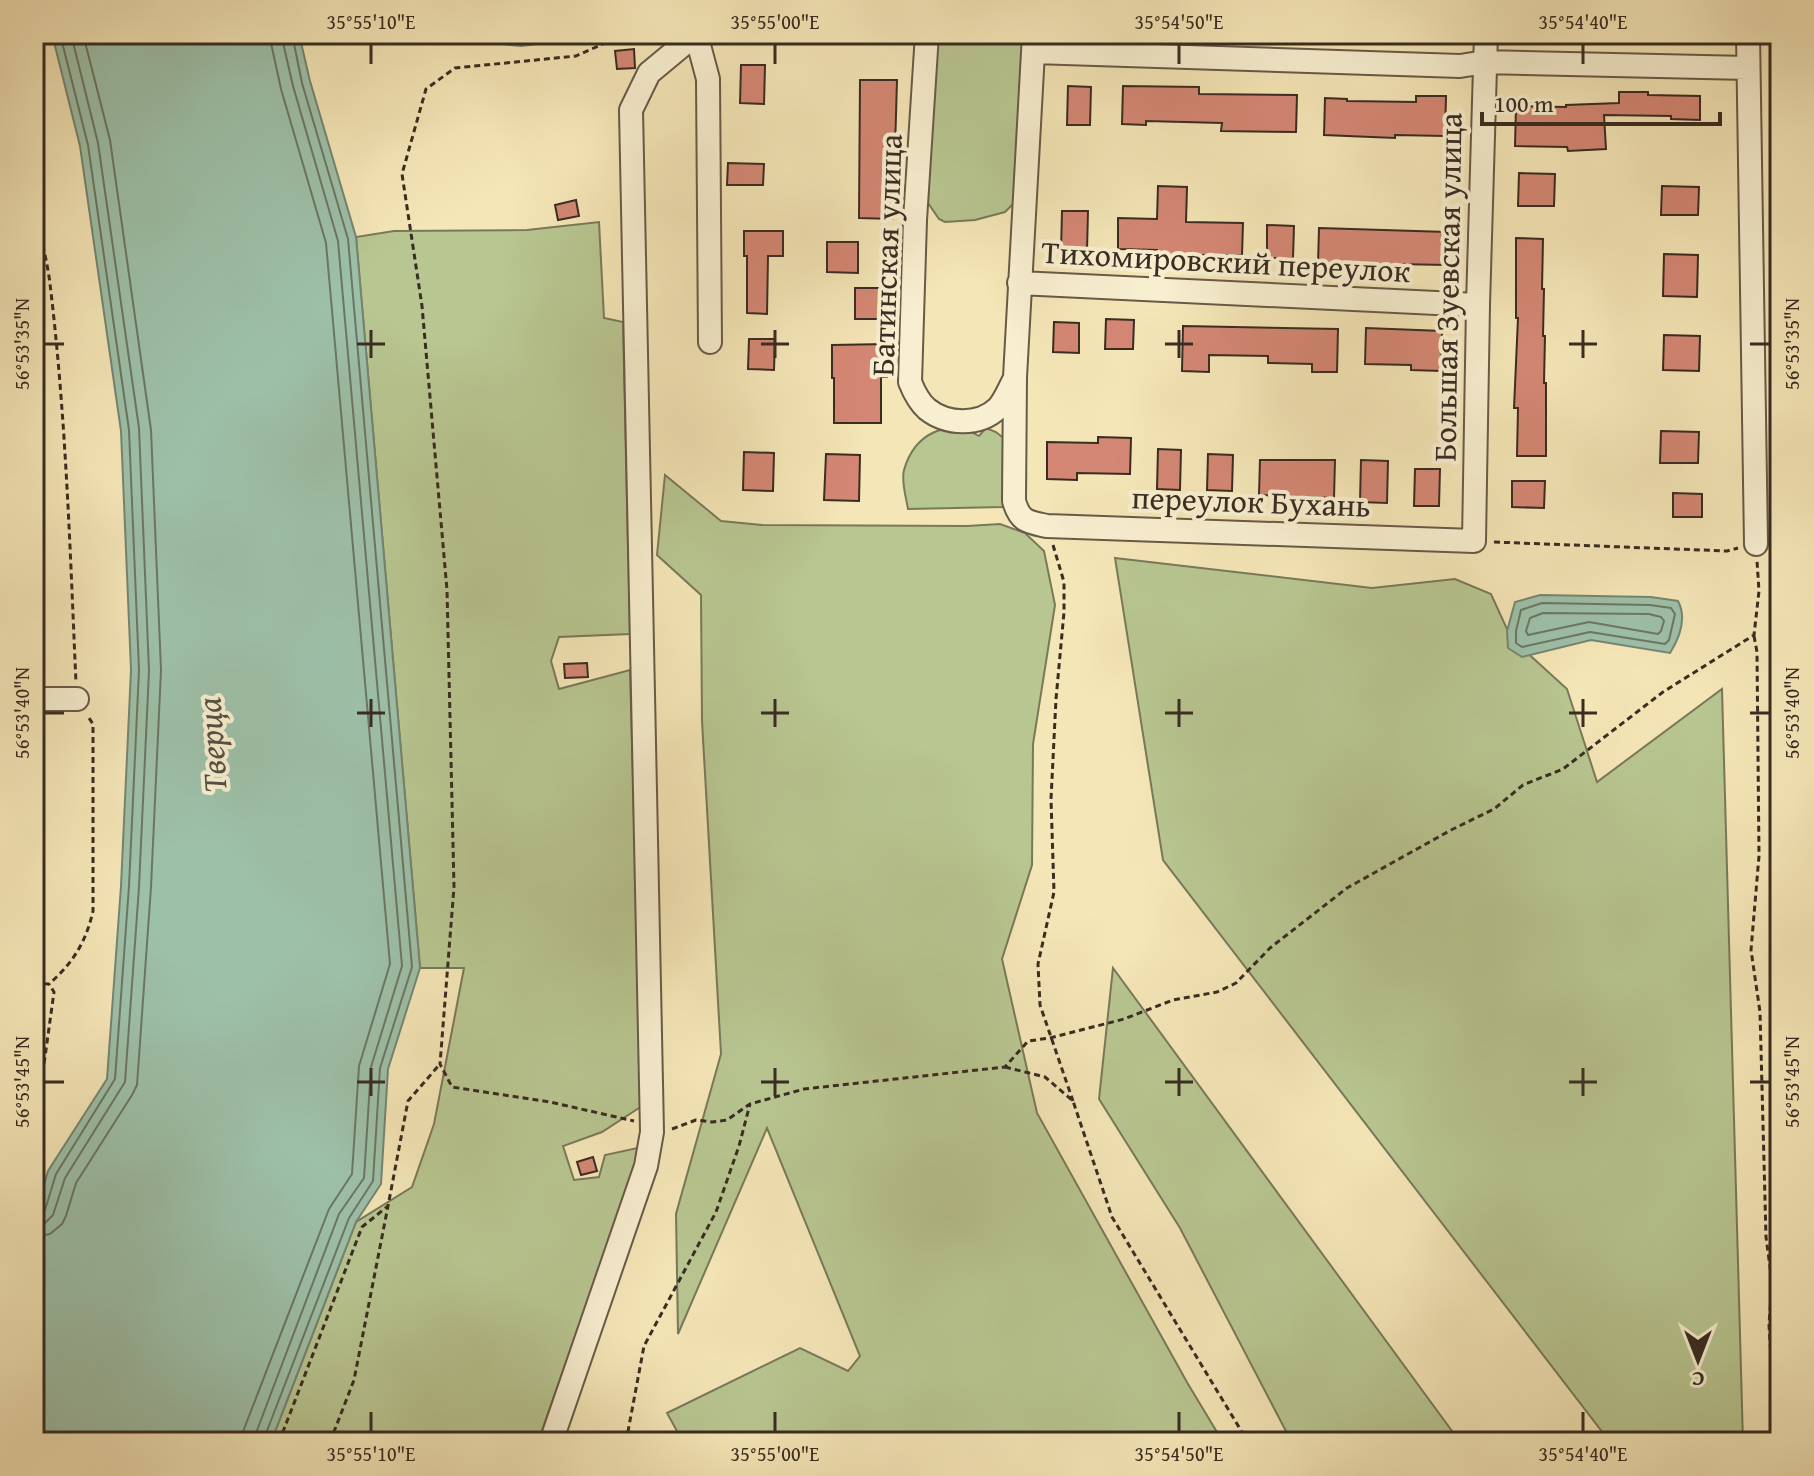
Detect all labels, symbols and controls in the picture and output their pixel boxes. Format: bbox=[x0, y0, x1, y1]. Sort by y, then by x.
text: 35°55'10"E bbox=[327, 7, 415, 36]
text: 35°55'00"E bbox=[731, 7, 819, 36]
text: 35°54'50"E bbox=[1135, 7, 1223, 36]
text: 35°54'40"E bbox=[1539, 7, 1627, 36]
scale bar bbox=[1482, 76, 1720, 126]
text: 100 m bbox=[1494, 86, 1554, 121]
street label: Большая Зуевская улица bbox=[1420, 111, 1474, 462]
street label: Батинская улица bbox=[858, 132, 914, 377]
street label: Тихомировский переулок bbox=[1040, 228, 1412, 294]
text: 56°53'35"N bbox=[7, 298, 36, 390]
text: 56°53'35"N bbox=[1777, 298, 1806, 390]
street label: переулок Бухань bbox=[1131, 473, 1371, 529]
text: 56°53'40"N bbox=[7, 667, 36, 759]
text: 56°53'40"N bbox=[1777, 667, 1806, 759]
water label: Тверца bbox=[183, 695, 239, 794]
text: 56°53'45"N bbox=[7, 1036, 36, 1128]
text: 56°53'45"N bbox=[1777, 1036, 1806, 1128]
north arrow bbox=[1658, 1320, 1738, 1400]
text: С bbox=[1692, 1364, 1704, 1396]
text: 35°55'10"E bbox=[327, 1439, 415, 1468]
text: 35°55'00"E bbox=[731, 1439, 819, 1468]
text: 35°54'50"E bbox=[1135, 1439, 1223, 1468]
text: 35°54'40"E bbox=[1539, 1439, 1627, 1468]

